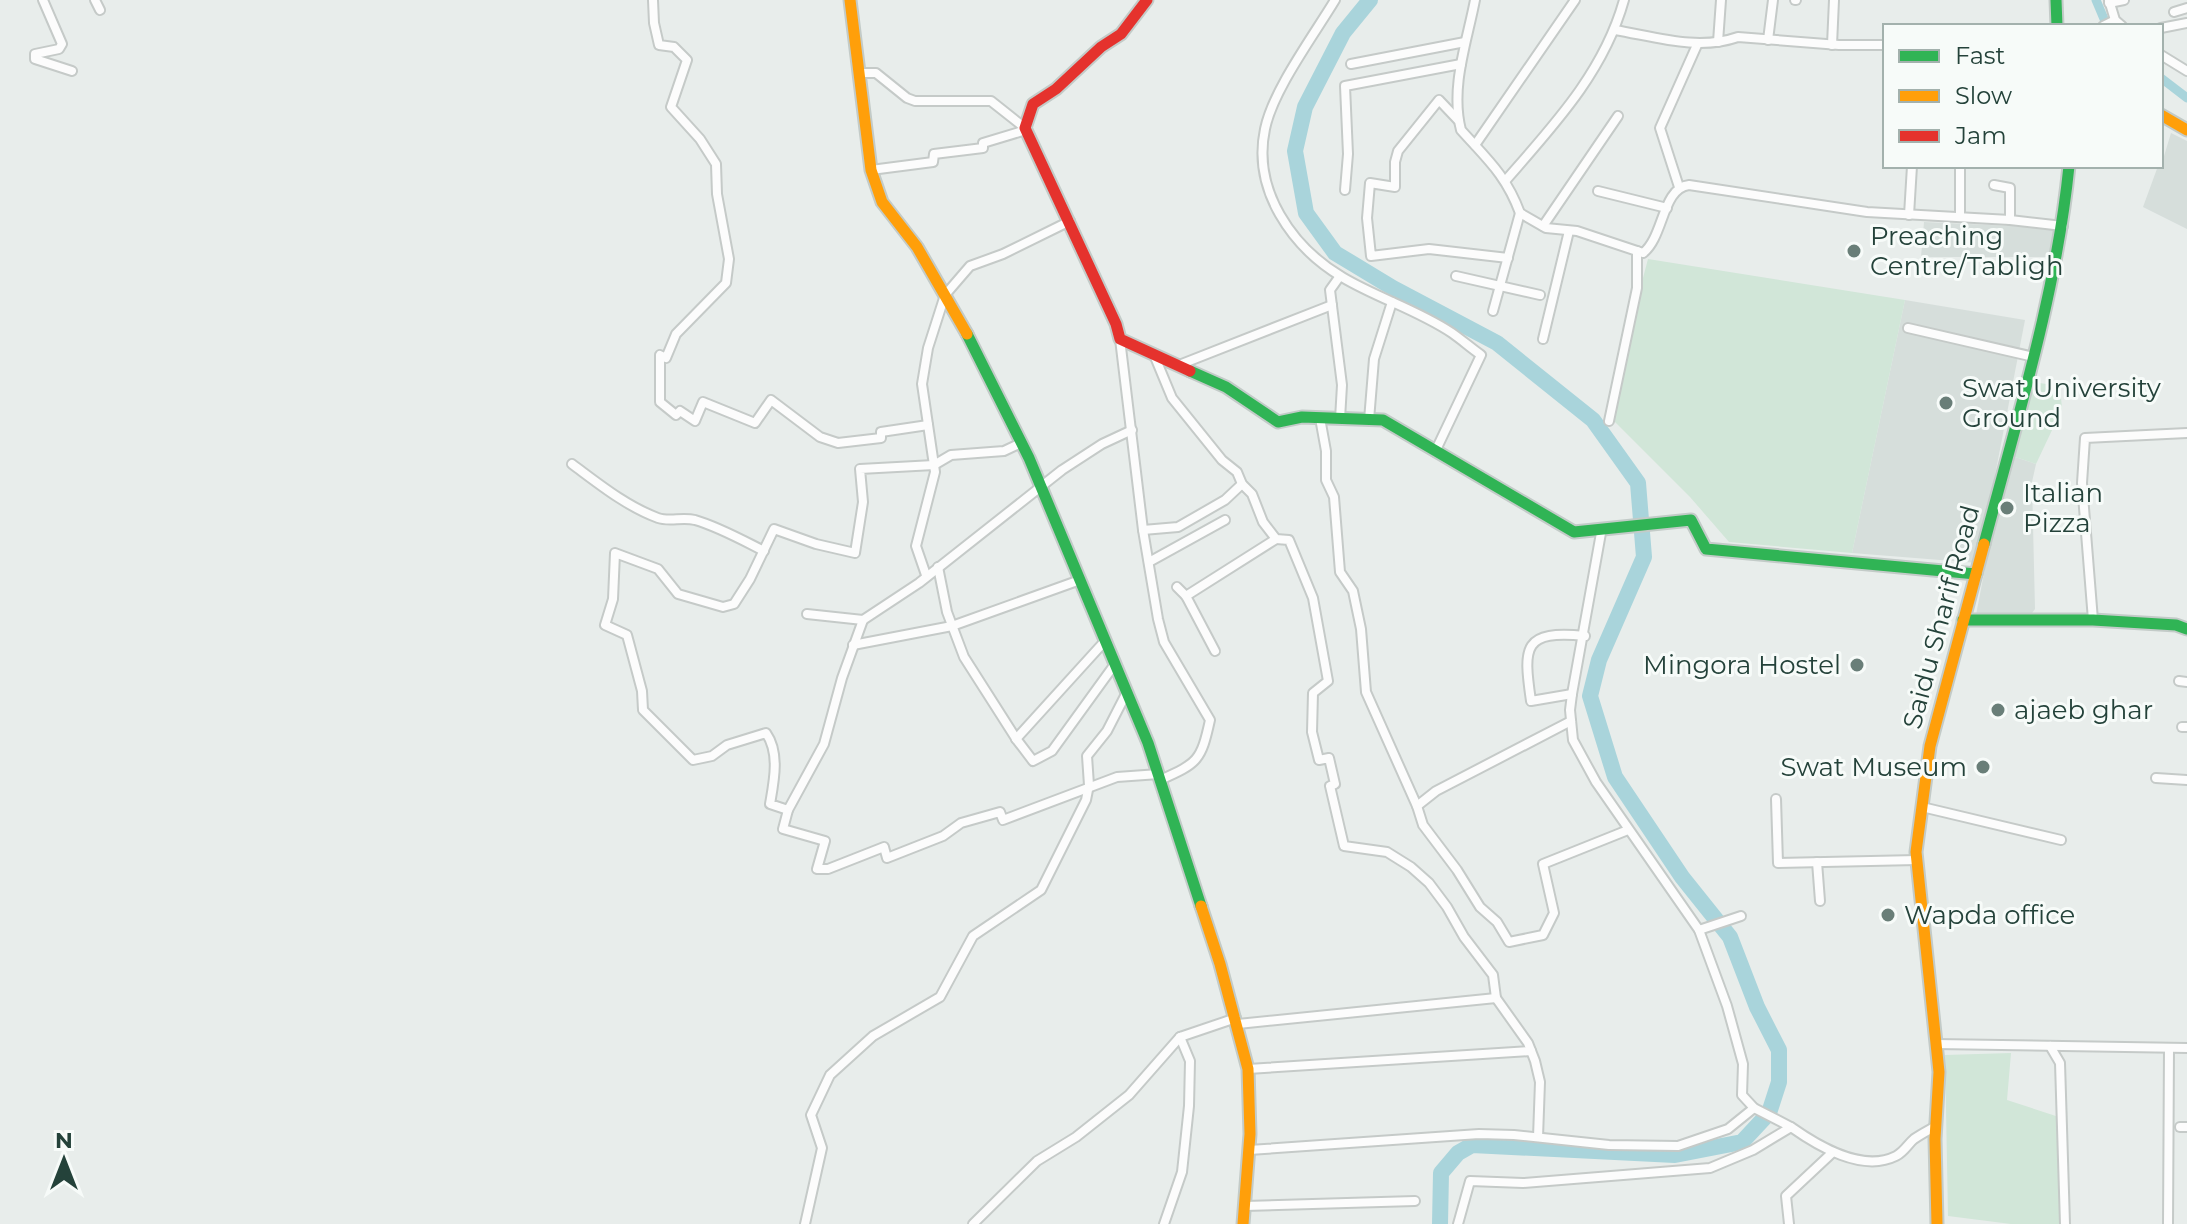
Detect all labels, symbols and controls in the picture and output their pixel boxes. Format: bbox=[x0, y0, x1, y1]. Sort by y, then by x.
legend bbox=[1883, 24, 2163, 168]
text: Fast bbox=[1955, 41, 2006, 70]
text: Slow bbox=[1955, 81, 2012, 110]
text: Jam bbox=[1954, 121, 2007, 150]
place label: Preaching Centre/Tabligh bbox=[1870, 220, 2063, 282]
marker: Preaching Centre/Tabligh bbox=[1845, 242, 1863, 260]
place label: Swat University Ground bbox=[1962, 372, 2162, 434]
marker: Swat University Ground bbox=[1937, 394, 1955, 412]
place label: Italian Pizza bbox=[2023, 477, 2103, 539]
marker: Italian Pizza bbox=[1998, 499, 2016, 517]
street label: Saidu Sharif Road bbox=[1896, 502, 1986, 732]
place label: Mingora Hostel bbox=[1643, 649, 1841, 681]
marker: Mingora Hostel bbox=[1848, 656, 1866, 674]
place label: ajaeb ghar bbox=[2014, 694, 2153, 726]
marker: ajaeb ghar bbox=[1989, 701, 2007, 719]
place label: Swat Museum bbox=[1780, 751, 1967, 783]
marker: Swat Museum bbox=[1974, 758, 1992, 776]
place label: Wapda office bbox=[1904, 899, 2075, 931]
marker: Wapda office bbox=[1879, 906, 1897, 924]
north arrow bbox=[24, 1120, 104, 1200]
text: N bbox=[55, 1127, 73, 1154]

